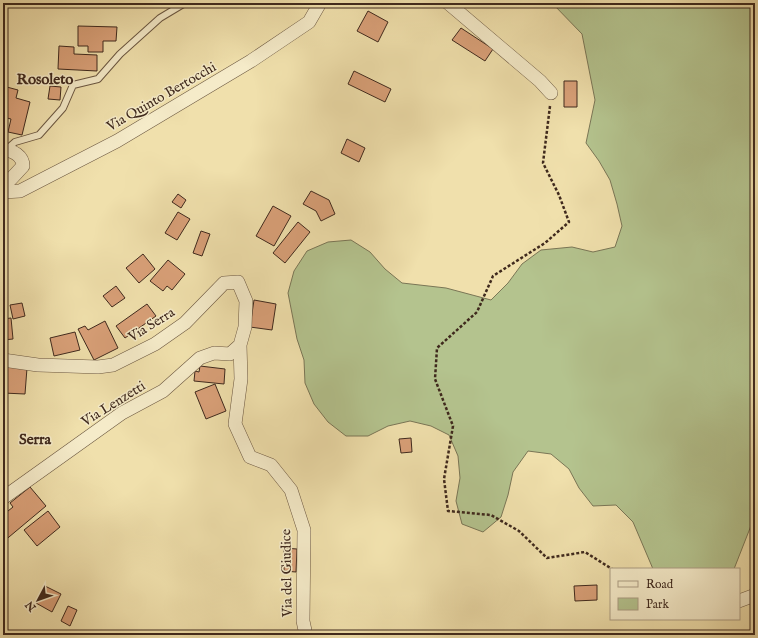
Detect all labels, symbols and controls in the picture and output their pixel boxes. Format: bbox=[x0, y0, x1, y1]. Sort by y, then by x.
street label: Via Quinto Bertocchi bbox=[103, 58, 220, 136]
district label: Rosoleto bbox=[17, 70, 73, 89]
street label: Via Serra bbox=[124, 303, 179, 347]
street label: Via Lenzetti bbox=[77, 377, 149, 431]
district label: Serra bbox=[19, 430, 52, 449]
street label: Via del Giudice bbox=[277, 528, 297, 618]
legend bbox=[610, 568, 740, 620]
text: Road bbox=[646, 577, 674, 592]
north arrow bbox=[18, 580, 58, 620]
text: N bbox=[22, 597, 40, 615]
text: Park bbox=[646, 597, 669, 612]

